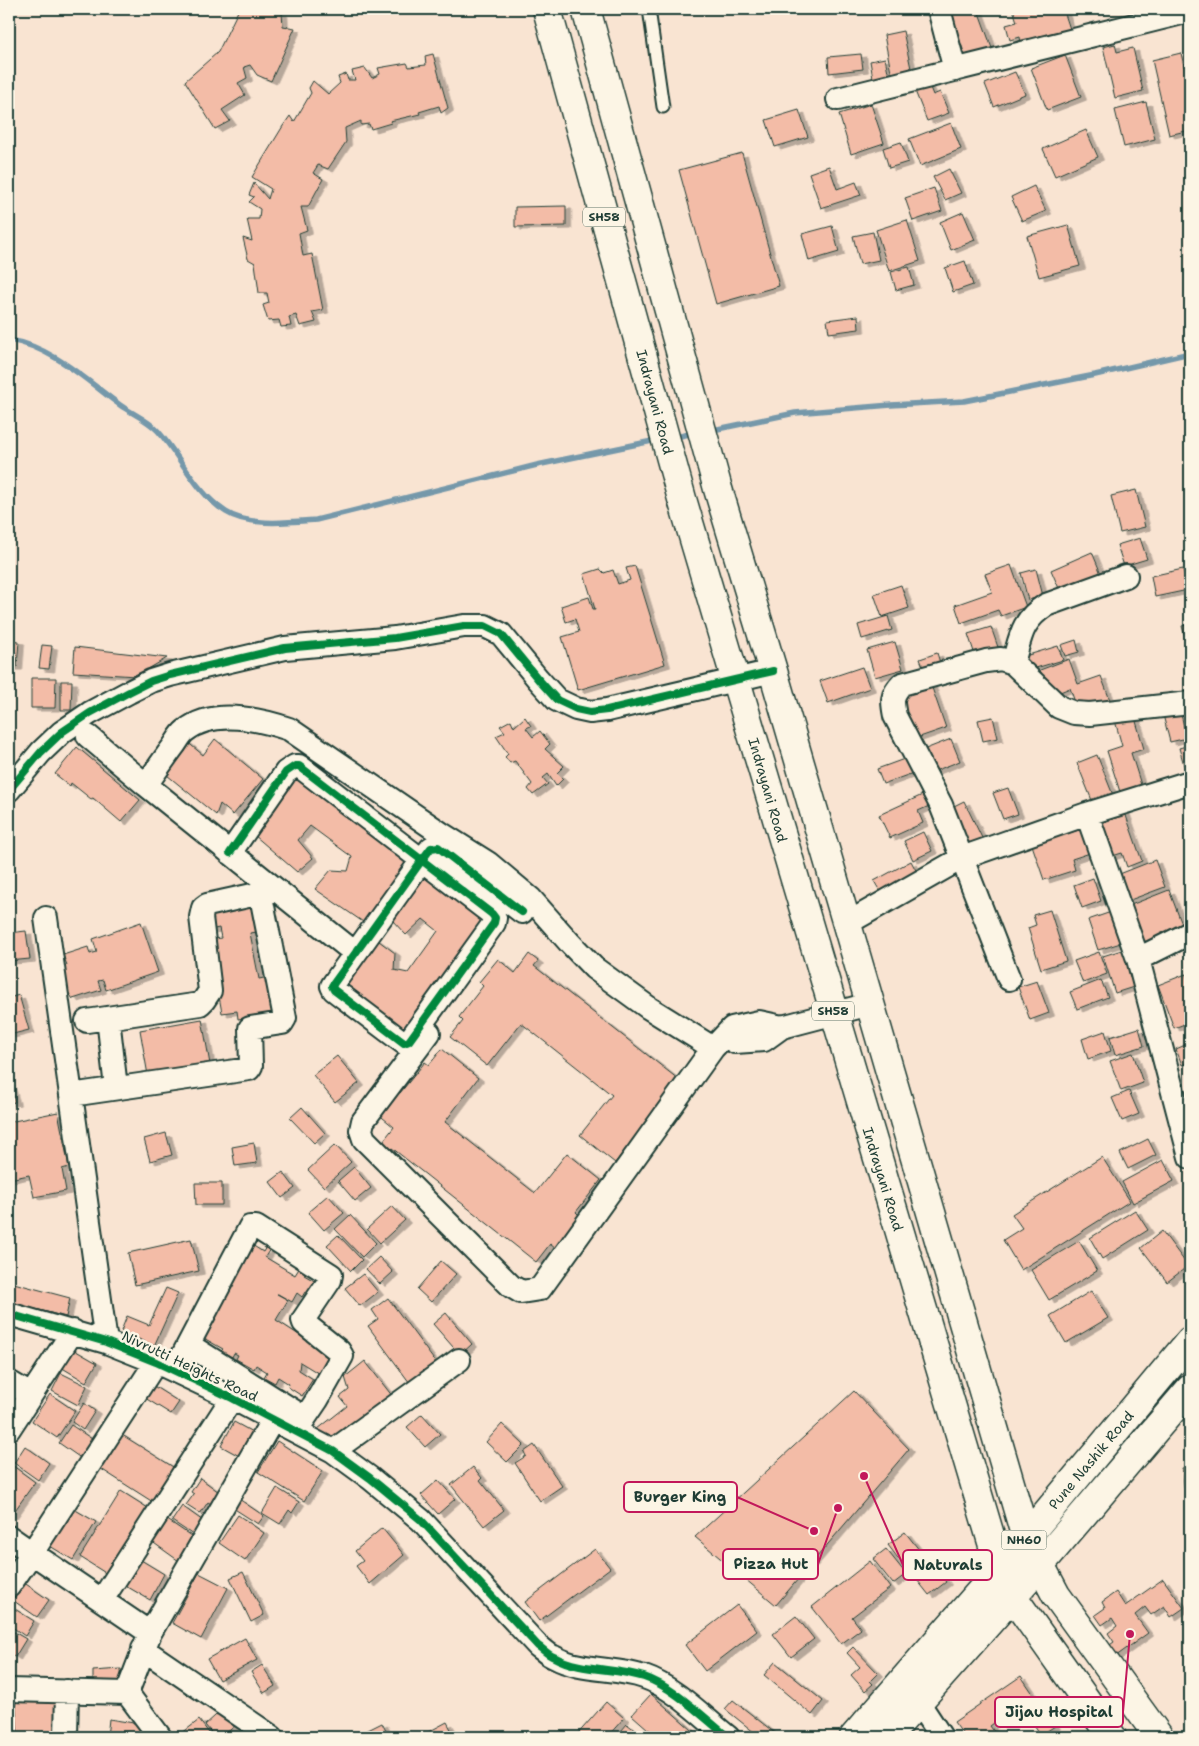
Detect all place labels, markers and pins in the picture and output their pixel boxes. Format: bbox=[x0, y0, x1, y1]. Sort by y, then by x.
callout: Burger King bbox=[624, 1482, 737, 1512]
callout: Pizza Hut bbox=[723, 1549, 818, 1579]
callout: Naturals bbox=[903, 1550, 992, 1580]
callout: Jijau Hospital bbox=[995, 1697, 1123, 1727]

